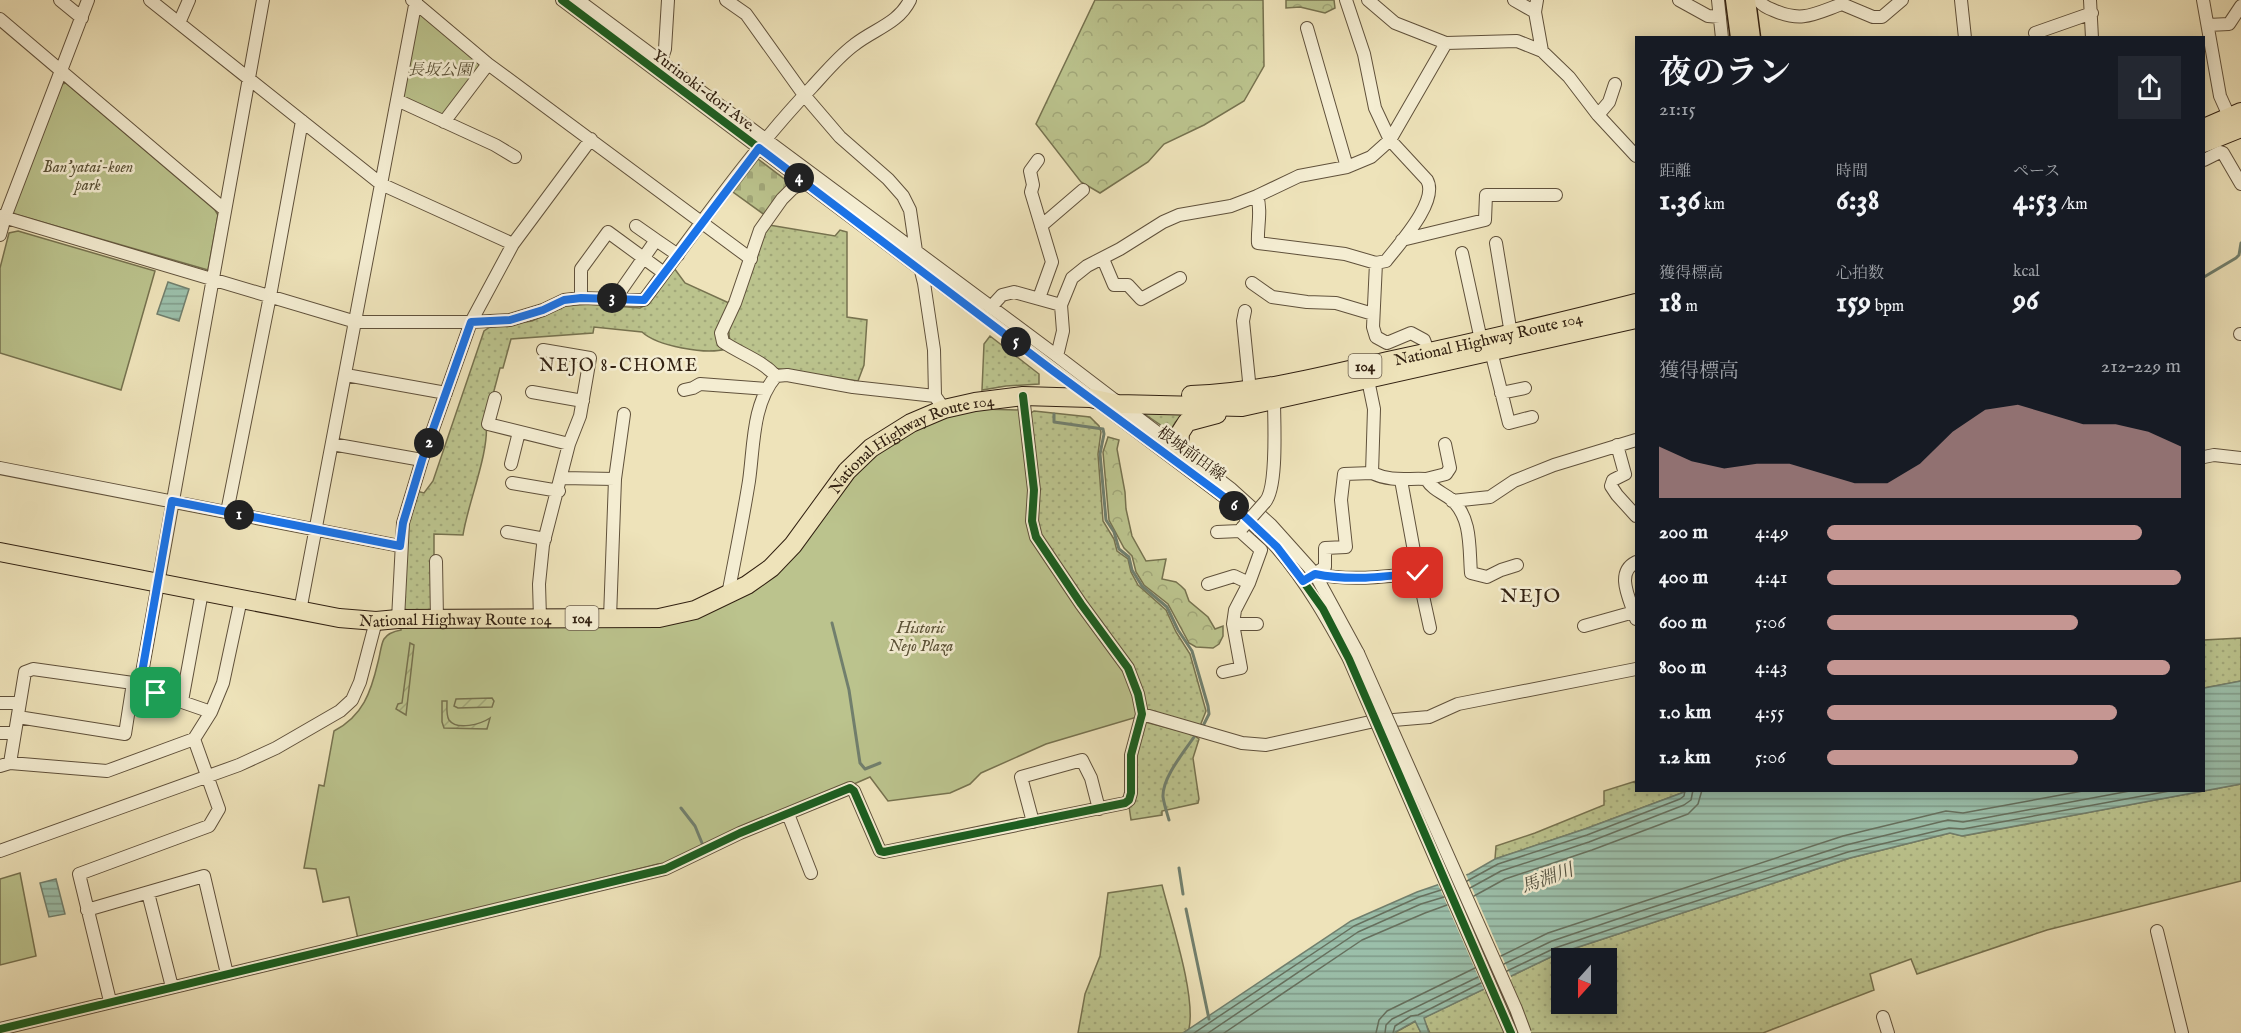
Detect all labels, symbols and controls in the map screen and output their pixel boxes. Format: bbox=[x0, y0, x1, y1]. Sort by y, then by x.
street label: Yurinoki-dori Ave. bbox=[648, 46, 760, 137]
text: 夜のラン bbox=[1659, 53, 1791, 95]
button: share bbox=[2118, 56, 2181, 119]
park label: 長坂公園 bbox=[408, 61, 475, 81]
text: 21:15 bbox=[1659, 97, 1696, 122]
park label: Ban'yatai-koen park bbox=[43, 158, 133, 196]
text: 距離 bbox=[1659, 162, 1691, 182]
text: 時間 bbox=[1836, 162, 1868, 182]
text: ペース bbox=[2013, 162, 2060, 182]
pin: 4 bbox=[784, 163, 814, 193]
text: 4 bbox=[795, 168, 803, 188]
text: 1.36 bbox=[1659, 182, 1700, 220]
text: 6:38 bbox=[1836, 182, 1880, 220]
text: 4:53 bbox=[2013, 182, 2058, 220]
text: km bbox=[1700, 195, 1725, 215]
text: /km bbox=[2058, 195, 2088, 215]
text: kcal bbox=[2013, 262, 2040, 282]
text: 獲得標高 bbox=[1659, 264, 1723, 284]
text: 心拍数 bbox=[1836, 264, 1884, 284]
text: 96 bbox=[2013, 282, 2039, 320]
pin: 3 bbox=[597, 283, 627, 313]
text: 18 bbox=[1659, 284, 1682, 322]
text: 159 bbox=[1836, 284, 1871, 322]
text: 3 bbox=[609, 288, 615, 308]
text: m bbox=[1682, 297, 1698, 317]
text: bpm bbox=[1871, 297, 1904, 317]
street label: National Highway Route 104 bbox=[1393, 309, 1585, 371]
pin: 5 bbox=[1001, 327, 1031, 357]
text: 5 bbox=[1013, 332, 1019, 352]
road number: 104 bbox=[1348, 354, 1382, 378]
text: 212–229 m bbox=[2101, 354, 2181, 379]
district label: NEJO 8-CHOME bbox=[539, 355, 699, 378]
text: 獲得標高 bbox=[1659, 359, 1739, 384]
street label: National Highway Route 104 bbox=[826, 392, 996, 498]
street label: 根城前田線 bbox=[1153, 423, 1229, 486]
pin: 2 bbox=[414, 428, 444, 458]
text: 2 bbox=[425, 433, 433, 453]
pin: 6 bbox=[1219, 491, 1249, 521]
text: 6 bbox=[1231, 496, 1237, 516]
pin: 1 bbox=[224, 500, 254, 530]
text: 1 bbox=[236, 505, 242, 525]
text: 200 m bbox=[1659, 520, 1708, 545]
text: 4:49 bbox=[1755, 520, 1789, 545]
pin bbox=[1392, 547, 1443, 598]
icon: check bbox=[1401, 556, 1434, 589]
text: 400 m bbox=[1659, 565, 1708, 590]
text: 4:41 bbox=[1755, 565, 1787, 590]
district label: NEJO bbox=[1500, 584, 1562, 609]
road number: 104 bbox=[566, 606, 598, 630]
street label: National Highway Route 104 bbox=[358, 610, 552, 633]
text: 600 m bbox=[1659, 610, 1707, 635]
text: 5:06 bbox=[1755, 610, 1786, 635]
park label: Historic Nejo Plaza bbox=[889, 619, 953, 657]
text: 800 m bbox=[1659, 655, 1706, 680]
text: 4:43 bbox=[1755, 655, 1787, 680]
pin bbox=[130, 667, 181, 718]
icon: arrive bbox=[139, 676, 172, 709]
text: 1.0 km bbox=[1659, 700, 1711, 725]
text: 4:55 bbox=[1755, 700, 1785, 725]
text: 1.2 km bbox=[1659, 745, 1711, 770]
text: 5:06 bbox=[1755, 745, 1786, 770]
water label: 馬淵川 bbox=[1518, 859, 1579, 899]
north arrow bbox=[1551, 948, 1617, 1014]
map controls bbox=[1551, 948, 1617, 1014]

